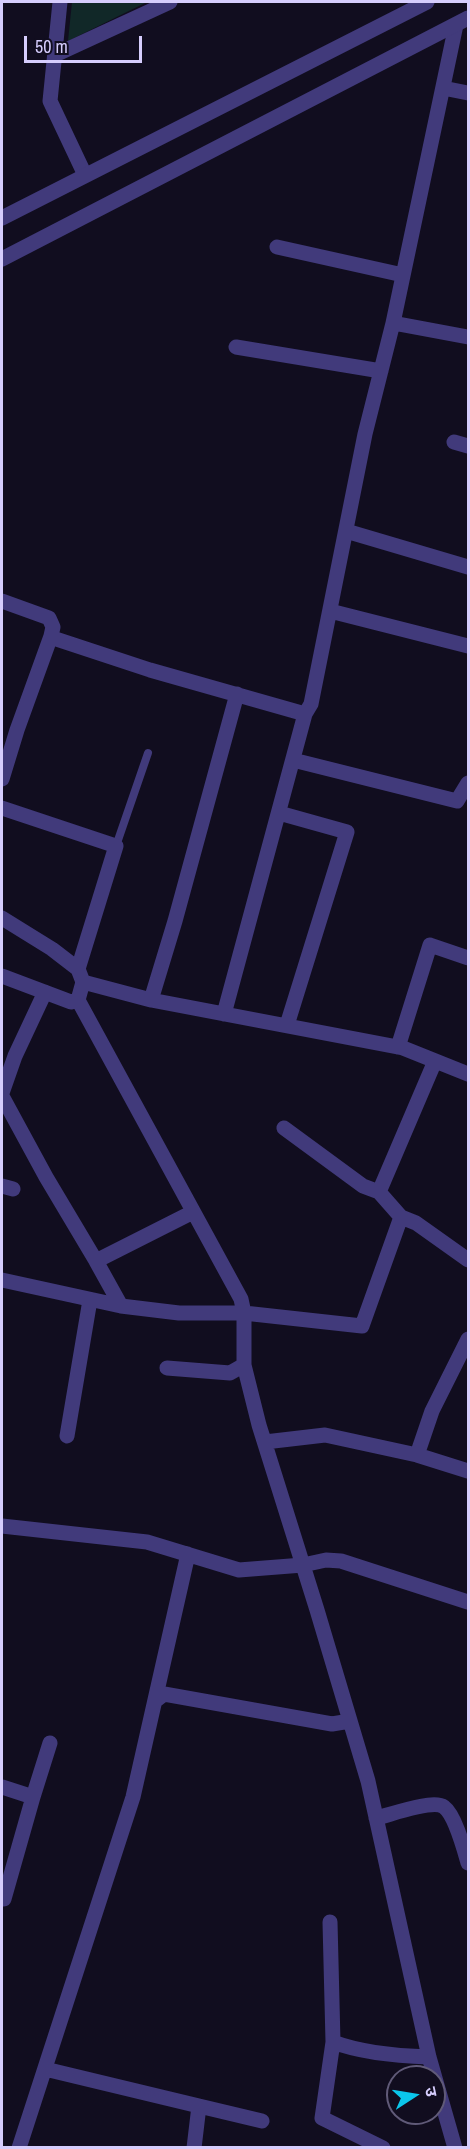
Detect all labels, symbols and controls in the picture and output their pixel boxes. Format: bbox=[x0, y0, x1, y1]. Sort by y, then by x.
scale bar bbox=[27, 24, 146, 62]
text: 50 m bbox=[35, 34, 68, 59]
north arrow bbox=[386, 2065, 446, 2125]
text: उ bbox=[420, 2085, 443, 2099]

